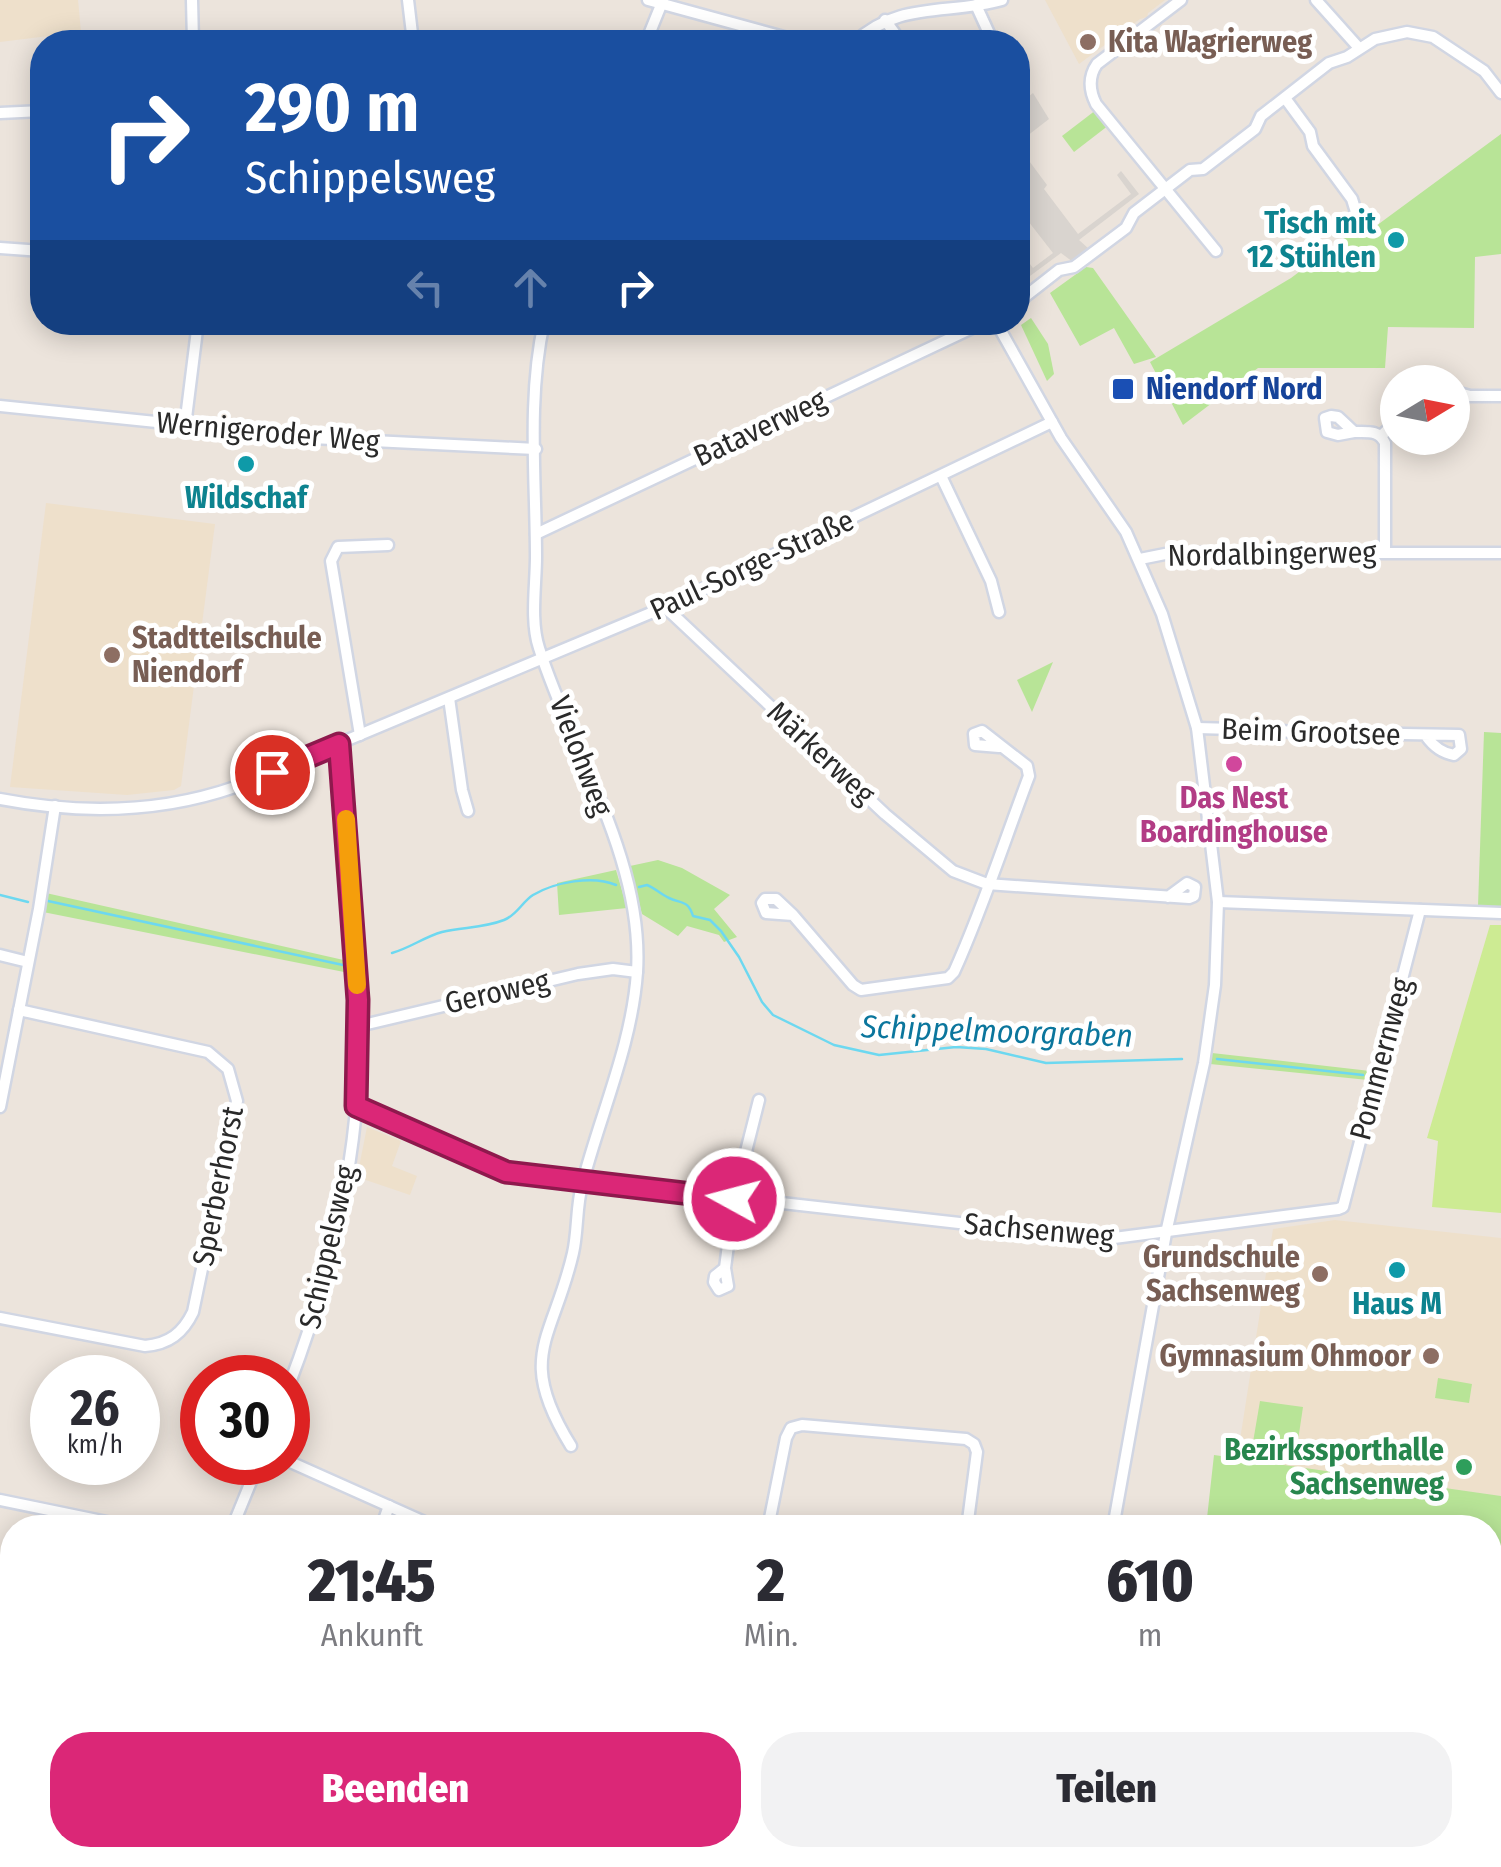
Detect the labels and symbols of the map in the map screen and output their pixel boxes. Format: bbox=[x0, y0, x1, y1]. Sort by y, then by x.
place label: Kita Wagrierweg bbox=[1108, 24, 1312, 60]
marker: Kita Wagrierweg bbox=[1077, 31, 1099, 53]
place label: Tisch mit 12 Stühlen bbox=[1247, 205, 1376, 275]
marker: Tisch mit 12 Stühlen bbox=[1385, 229, 1407, 251]
north arrow bbox=[1380, 365, 1470, 455]
place label: Niendorf Nord bbox=[1146, 371, 1323, 407]
marker: Niendorf Nord bbox=[1110, 376, 1136, 402]
street label: Bataverweg bbox=[688, 381, 833, 474]
street label: Wernigeroder Weg bbox=[155, 404, 382, 460]
marker: Wildschaf bbox=[235, 453, 257, 475]
place label: Wildschaf bbox=[185, 480, 309, 516]
street label: Paul-Sorge-Straße bbox=[644, 502, 860, 628]
street label: Nordalbingerweg bbox=[1167, 534, 1378, 574]
place label: Stadtteilschule Niendorf bbox=[132, 620, 322, 690]
marker: Stadtteilschule Niendorf bbox=[101, 644, 123, 666]
street label: Vielohweg bbox=[542, 691, 621, 822]
street label: Märkerweg bbox=[760, 694, 883, 812]
street label: Beim Grootsee bbox=[1221, 711, 1401, 753]
pin bbox=[230, 730, 315, 815]
marker: Das Nest Boardinghouse bbox=[1223, 753, 1245, 775]
place label: Das Nest Boardinghouse bbox=[1140, 780, 1328, 850]
street label: Geroweg bbox=[441, 962, 554, 1021]
street label: Pommernweg bbox=[1342, 973, 1420, 1144]
water label: Schippelmoorgraben bbox=[860, 1007, 1133, 1055]
street label: Sperberhorst bbox=[185, 1103, 251, 1269]
position arrow bbox=[682, 1147, 786, 1251]
street label: Schippelsweg bbox=[292, 1161, 365, 1332]
street label: Sachsenweg bbox=[963, 1206, 1116, 1255]
place label: Grundschule Sachsenweg bbox=[1143, 1239, 1300, 1309]
marker: Haus M bbox=[1386, 1259, 1408, 1281]
marker: Grundschule Sachsenweg bbox=[1309, 1263, 1331, 1285]
place label: Haus M bbox=[1352, 1286, 1442, 1322]
place label: Gymnasium Ohmoor bbox=[1160, 1338, 1412, 1374]
marker: Gymnasium Ohmoor bbox=[1420, 1345, 1442, 1367]
speed limit sign: 30 bbox=[180, 1355, 310, 1485]
place label: Bezirkssporthalle Sachsenweg bbox=[1224, 1432, 1444, 1502]
marker: Bezirkssporthalle Sachsenweg bbox=[1453, 1456, 1475, 1478]

